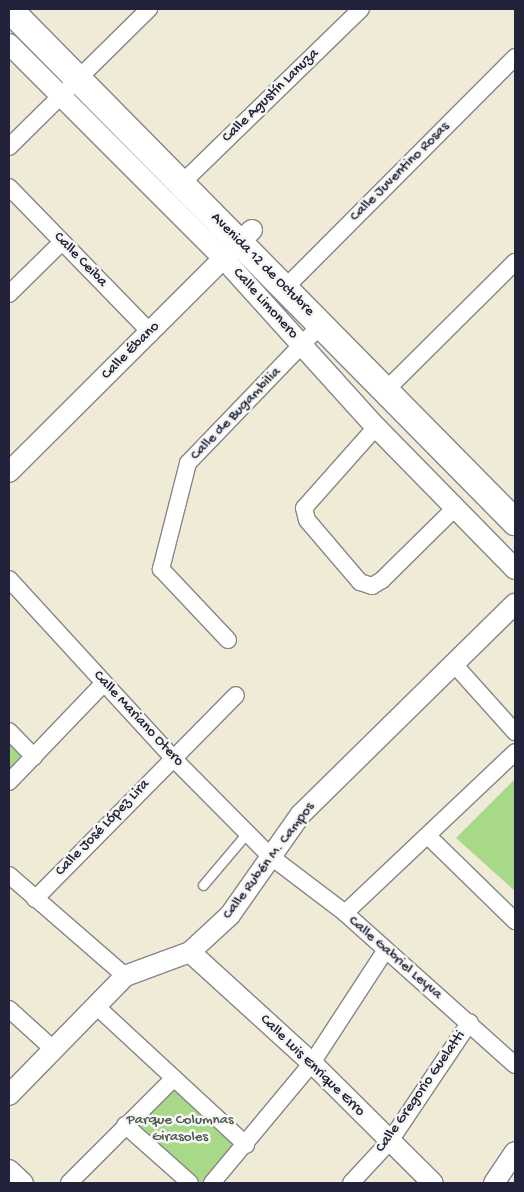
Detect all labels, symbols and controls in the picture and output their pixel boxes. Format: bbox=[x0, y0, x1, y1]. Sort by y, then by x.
street label: Calle Agustín Lanuza bbox=[219, 45, 323, 147]
street label: Calle Juventino Rosas bbox=[346, 118, 454, 226]
street label: Avenida 12 de Octubre bbox=[206, 209, 318, 321]
street label: Calle Ceiba bbox=[49, 229, 111, 291]
street label: Calle Limonero bbox=[228, 265, 302, 343]
street label: Calle Ébano bbox=[98, 318, 164, 384]
street label: Calle de Bugambilia bbox=[187, 364, 285, 464]
street label: Calle Mariano Otero bbox=[89, 667, 187, 771]
street label: Calle José López Lira bbox=[52, 776, 154, 880]
street label: Calle Rubén M. Campos bbox=[219, 799, 319, 923]
street label: Calle Gabriel Leyva bbox=[344, 912, 446, 1004]
street label: Calle Luis Enrique Erro bbox=[256, 1011, 368, 1121]
street label: Calle Gregorio Guelatti bbox=[372, 1028, 470, 1156]
park label: Parque Columnas Girasoles bbox=[126, 1111, 234, 1146]

